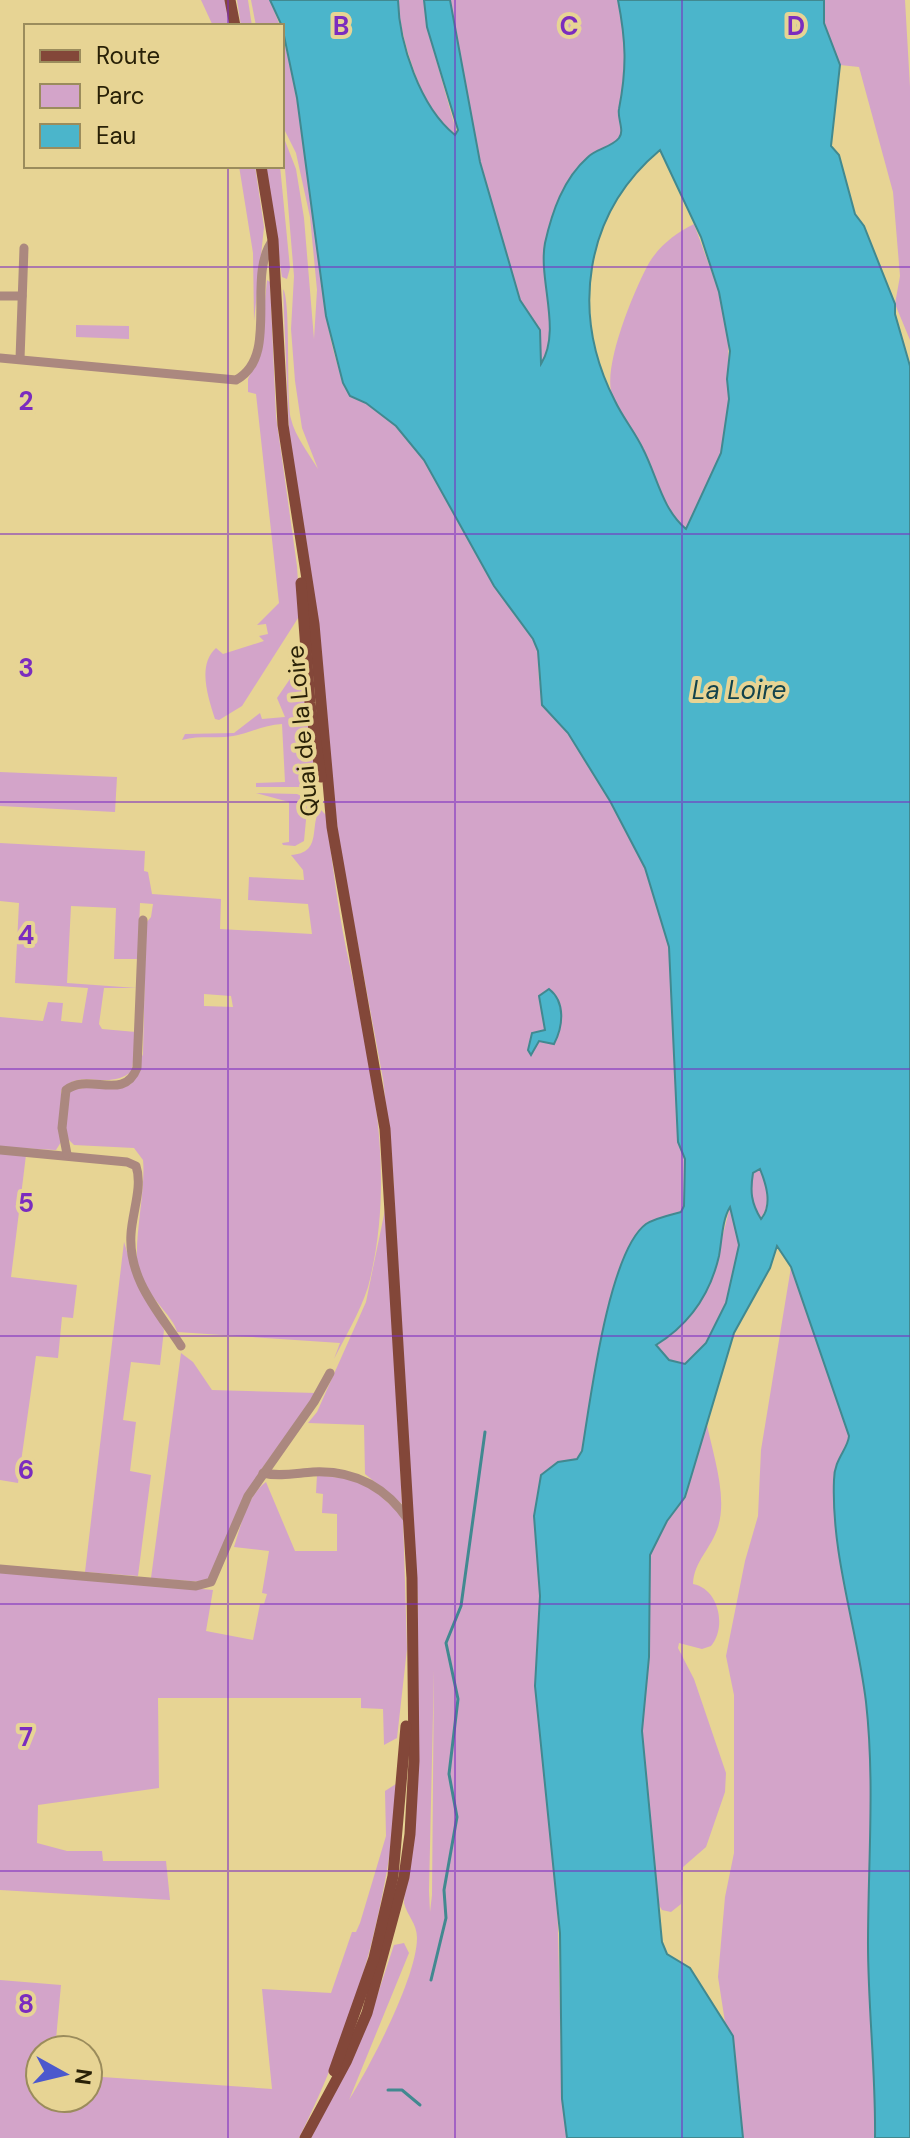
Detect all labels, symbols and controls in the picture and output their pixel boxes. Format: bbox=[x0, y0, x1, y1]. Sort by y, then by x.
text: B bbox=[333, 9, 349, 43]
text: C bbox=[559, 9, 579, 43]
text: D bbox=[787, 9, 805, 43]
legend bbox=[24, 24, 284, 168]
text: Route bbox=[96, 40, 160, 71]
text: Parc bbox=[96, 80, 145, 111]
text: Eau bbox=[96, 120, 136, 151]
text: 2 bbox=[18, 384, 34, 418]
street label: Quai de la Loire bbox=[279, 644, 325, 818]
text: 3 bbox=[18, 651, 34, 685]
water label: La Loire bbox=[692, 673, 786, 707]
text: 4 bbox=[18, 918, 34, 952]
text: 5 bbox=[18, 1186, 34, 1220]
text: 6 bbox=[18, 1453, 34, 1487]
text: 7 bbox=[19, 1720, 33, 1754]
text: 8 bbox=[18, 1987, 34, 2021]
north arrow bbox=[24, 2034, 104, 2114]
text: N bbox=[68, 2067, 99, 2087]

